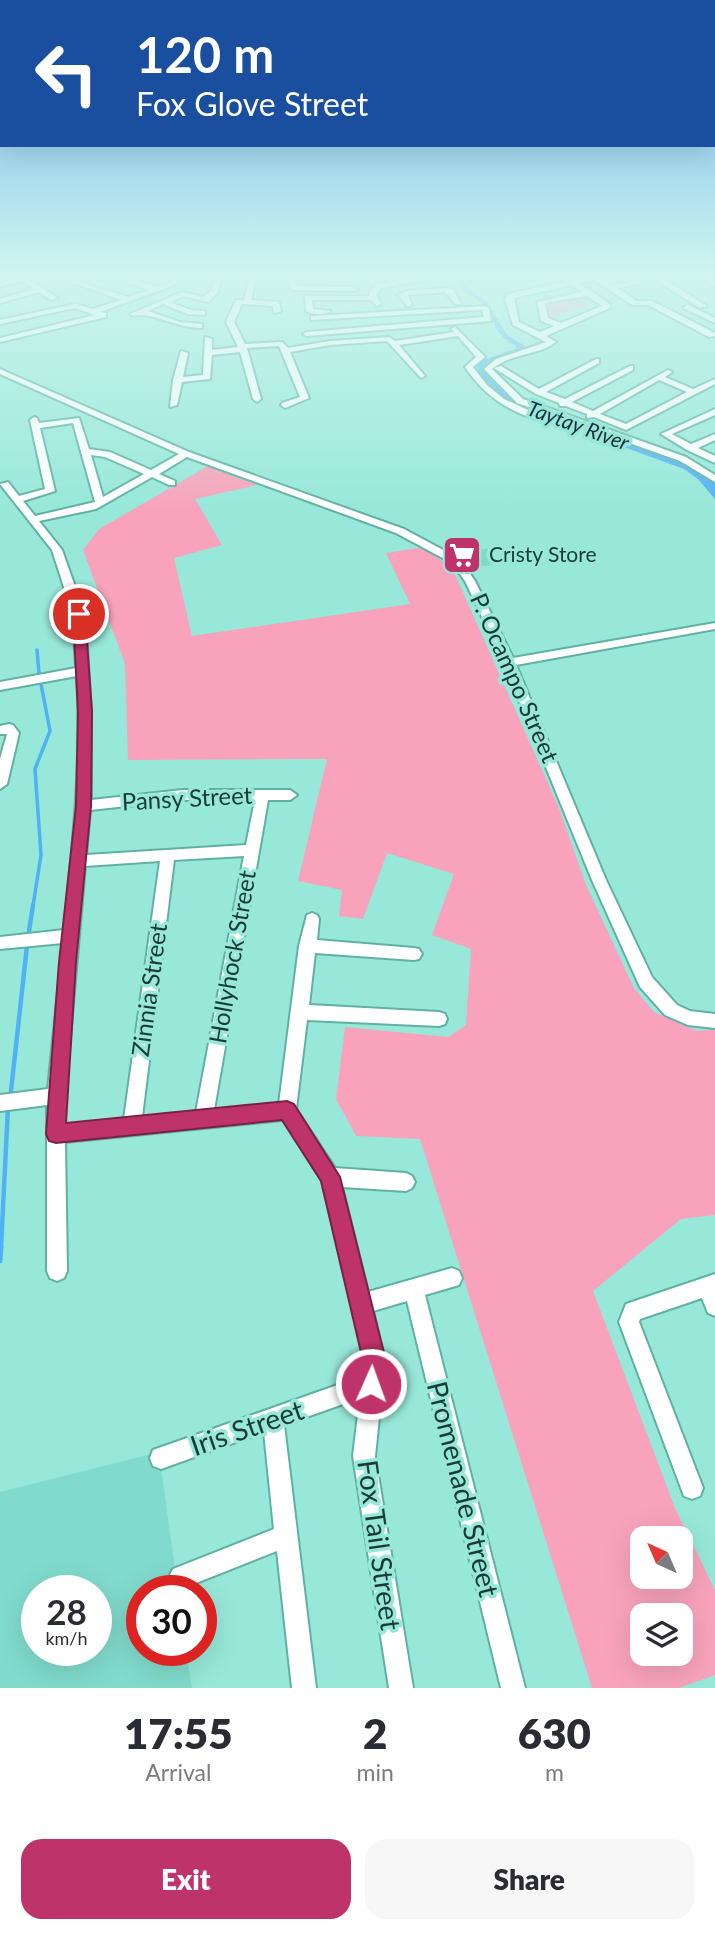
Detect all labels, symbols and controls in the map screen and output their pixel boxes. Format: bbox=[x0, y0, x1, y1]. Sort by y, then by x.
text: 120 m bbox=[136, 25, 274, 83]
icon: left bbox=[21, 28, 112, 119]
text: Fox Glove Street bbox=[136, 84, 368, 123]
water label: Taytay River bbox=[524, 395, 634, 455]
supermarket icon: Cristy Store bbox=[441, 534, 483, 576]
place label: Cristy Store bbox=[489, 541, 597, 566]
pin bbox=[49, 584, 109, 644]
street label: P. Ocampo Street bbox=[465, 588, 566, 767]
icon: arrive bbox=[60, 595, 98, 633]
street label: Pansy Street bbox=[121, 780, 253, 815]
street label: Hollyhock Street bbox=[202, 868, 261, 1046]
street label: Zinnia Street bbox=[125, 921, 172, 1058]
position arrow bbox=[334, 1347, 408, 1421]
street label: Promenade Street bbox=[421, 1378, 507, 1600]
street label: Iris Street bbox=[186, 1392, 308, 1462]
street label: Fox Tail Street bbox=[351, 1458, 409, 1632]
north arrow bbox=[630, 1526, 693, 1589]
map controls bbox=[630, 1526, 693, 1666]
speed limit sign: 30 bbox=[126, 1575, 217, 1666]
text: 28 bbox=[46, 1590, 87, 1632]
button: layers bbox=[630, 1603, 693, 1666]
text: km/h bbox=[45, 1627, 88, 1649]
text: 17:55 bbox=[124, 1708, 233, 1758]
text: 2 bbox=[363, 1708, 387, 1758]
text: 630 bbox=[518, 1708, 591, 1758]
text: Arrival bbox=[145, 1758, 211, 1786]
text: min bbox=[357, 1758, 394, 1786]
text: m bbox=[545, 1758, 564, 1786]
button: Exit bbox=[21, 1839, 351, 1919]
button: Share bbox=[365, 1839, 694, 1919]

